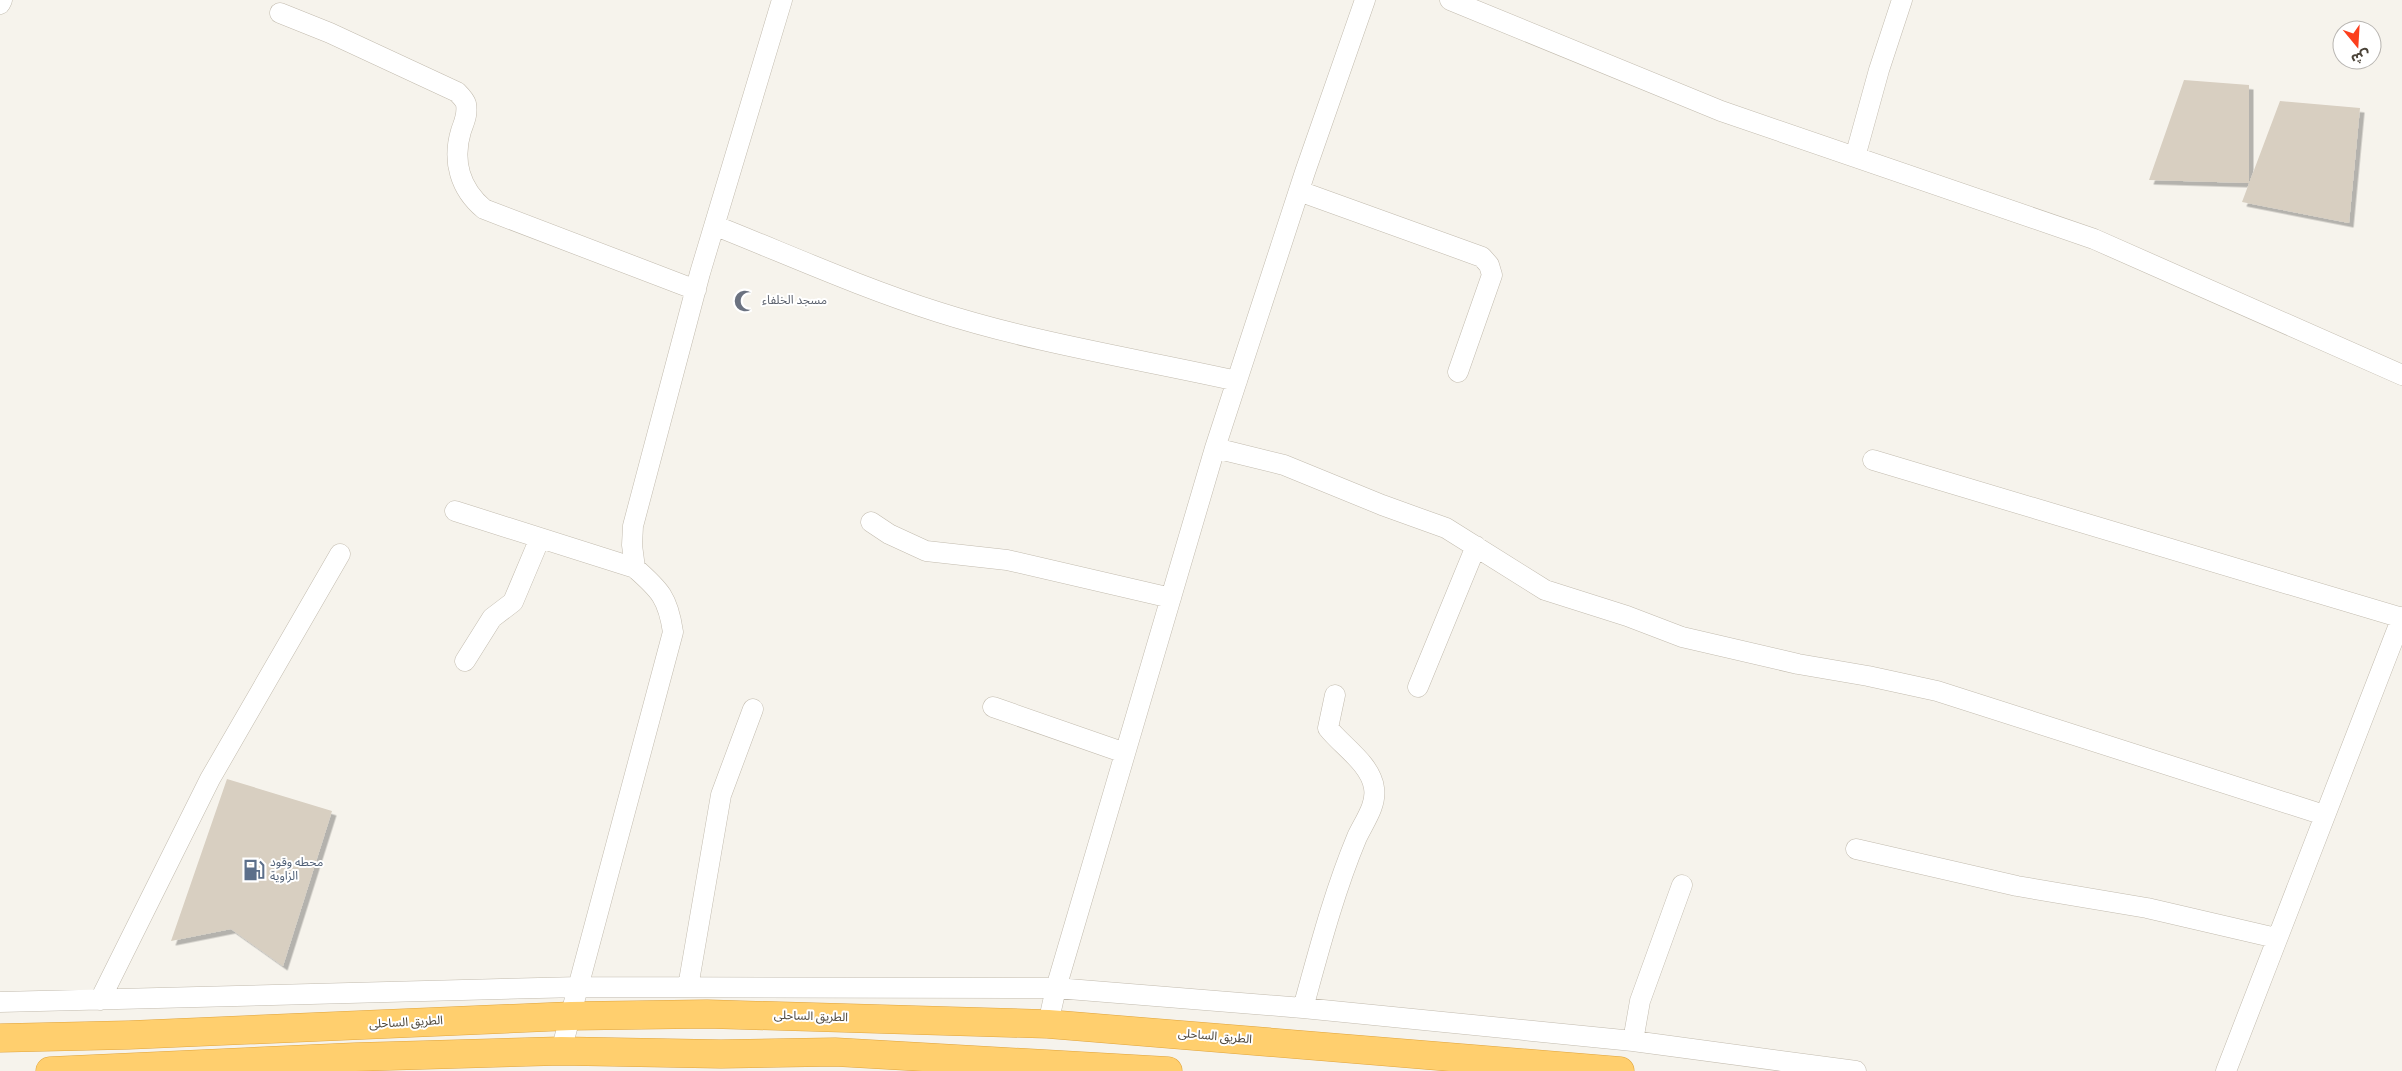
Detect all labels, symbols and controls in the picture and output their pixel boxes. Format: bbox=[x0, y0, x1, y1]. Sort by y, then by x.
north arrow bbox=[2332, 20, 2382, 70]
text: ش bbox=[2349, 45, 2372, 67]
mosque icon: مسجد الخلفاء bbox=[732, 288, 758, 314]
place label: مسجد الخلفاء bbox=[762, 293, 827, 309]
place label: محطه وقود الزاوية bbox=[270, 855, 323, 885]
fuel station icon: محطه وقود الزاوية bbox=[241, 857, 267, 883]
street label: الطريق الساحلى bbox=[774, 1008, 848, 1026]
street label: الطريق الساحلى bbox=[369, 1013, 444, 1033]
street label: الطريق الساحلى bbox=[1177, 1026, 1253, 1048]

